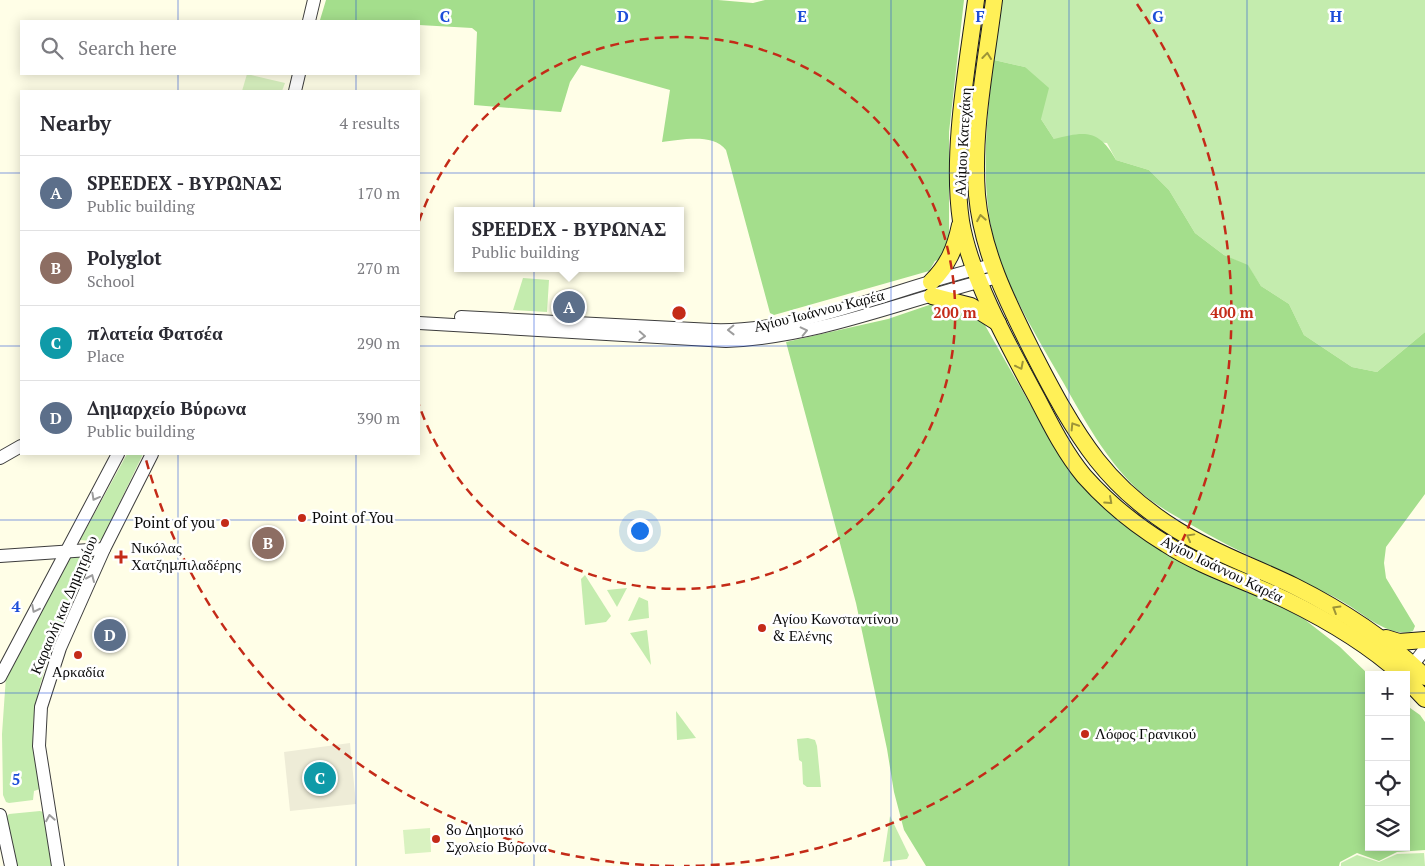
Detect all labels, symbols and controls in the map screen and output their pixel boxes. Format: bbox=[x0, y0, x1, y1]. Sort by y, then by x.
text: C bbox=[440, 5, 450, 27]
text: D bbox=[617, 5, 629, 27]
text: E bbox=[797, 5, 807, 27]
text: F bbox=[975, 5, 985, 27]
text: G bbox=[1152, 5, 1164, 27]
text: H bbox=[1330, 5, 1342, 27]
search box bbox=[20, 20, 420, 75]
icon: search bbox=[38, 34, 66, 62]
text: Search here bbox=[78, 35, 177, 60]
one-way arrow bbox=[981, 52, 992, 60]
street label: Αλίμου Κατεχάκη bbox=[949, 87, 975, 197]
text: Nearby bbox=[40, 109, 111, 137]
text: 4 results bbox=[340, 112, 400, 134]
text: SPEEDEX - ΒΥΡΩΝΑΣ bbox=[87, 170, 282, 195]
text: A bbox=[50, 182, 62, 204]
text: 170 m bbox=[357, 182, 400, 204]
text: Public building bbox=[87, 195, 195, 217]
popup bbox=[454, 207, 684, 272]
one-way arrow bbox=[977, 214, 987, 222]
text: SPEEDEX - ΒΥΡΩΝΑΣ bbox=[472, 216, 666, 241]
text: Public building bbox=[472, 241, 579, 263]
text: Polyglot bbox=[87, 245, 162, 270]
text: B bbox=[51, 257, 61, 279]
text: 270 m bbox=[357, 257, 400, 279]
text: School bbox=[87, 270, 135, 292]
street label: Αγίου Ιωάννου Καρέα bbox=[751, 284, 886, 336]
pin: A bbox=[553, 288, 585, 326]
text: 200 m bbox=[933, 302, 977, 322]
text: 400 m bbox=[1210, 302, 1254, 322]
centre of rings bbox=[670, 304, 688, 322]
text: πλατεία Φατσέα bbox=[87, 320, 223, 345]
one-way arrow bbox=[727, 325, 734, 335]
one-way arrow bbox=[799, 326, 808, 337]
one-way arrow bbox=[638, 331, 646, 342]
text: C bbox=[51, 332, 61, 354]
text: 290 m bbox=[357, 332, 400, 354]
text: Place bbox=[87, 345, 125, 367]
one-way arrow bbox=[1014, 361, 1024, 370]
text: Δημαρχείο Βύρωνα bbox=[87, 395, 246, 420]
text: D bbox=[50, 407, 62, 429]
text: 390 m bbox=[357, 407, 400, 429]
text: Public building bbox=[87, 420, 195, 442]
one-way arrow bbox=[1071, 423, 1081, 432]
one-way arrow bbox=[91, 491, 101, 500]
one-way arrow bbox=[1103, 495, 1112, 504]
place label: Point of You bbox=[312, 507, 394, 527]
place label: Point of you bbox=[134, 512, 215, 532]
marker: Point of You bbox=[296, 512, 308, 524]
marker: Point of you bbox=[219, 517, 231, 529]
your location bbox=[627, 518, 653, 544]
pin: B bbox=[252, 524, 284, 562]
street label: Αγίου Ιωάννου Καρέα bbox=[1158, 530, 1287, 606]
street label: Καραολή και Δημητρίου bbox=[25, 532, 101, 677]
one-way arrow bbox=[1187, 533, 1196, 543]
place label: Νικόλας Χατζημπιλαδέρης bbox=[131, 537, 241, 574]
marker: Νικόλας Χατζημπιλαδέρης bbox=[115, 551, 127, 563]
one-way arrow bbox=[85, 574, 95, 583]
text: 4 bbox=[11, 595, 21, 617]
one-way arrow bbox=[31, 604, 41, 613]
one-way arrow bbox=[1332, 605, 1341, 615]
place label: Αγίου Κωνσταντίνου & Ελένης bbox=[772, 608, 899, 645]
pin: D bbox=[94, 616, 126, 654]
marker: Αγίου Κωνσταντίνου & Ελένης bbox=[756, 622, 768, 634]
marker: Αρκαδία bbox=[72, 649, 84, 661]
place label: Αρκαδία bbox=[52, 661, 104, 681]
map controls bbox=[1365, 671, 1410, 851]
button: + bbox=[1365, 671, 1410, 716]
button: − bbox=[1365, 716, 1410, 761]
place label: Λόφος Γρανικού bbox=[1095, 723, 1196, 743]
marker: Λόφος Γρανικού bbox=[1079, 728, 1091, 740]
pin: C bbox=[304, 759, 336, 797]
button: locate bbox=[1365, 761, 1410, 806]
text: 5 bbox=[11, 768, 21, 790]
button: layers bbox=[1365, 806, 1410, 851]
one-way arrow bbox=[46, 814, 56, 822]
place label: 8ο Δημοτικό Σχολείο Βύρωνα bbox=[446, 819, 547, 856]
marker: 8ο Δημοτικό Σχολείο Βύρωνα bbox=[430, 833, 442, 845]

